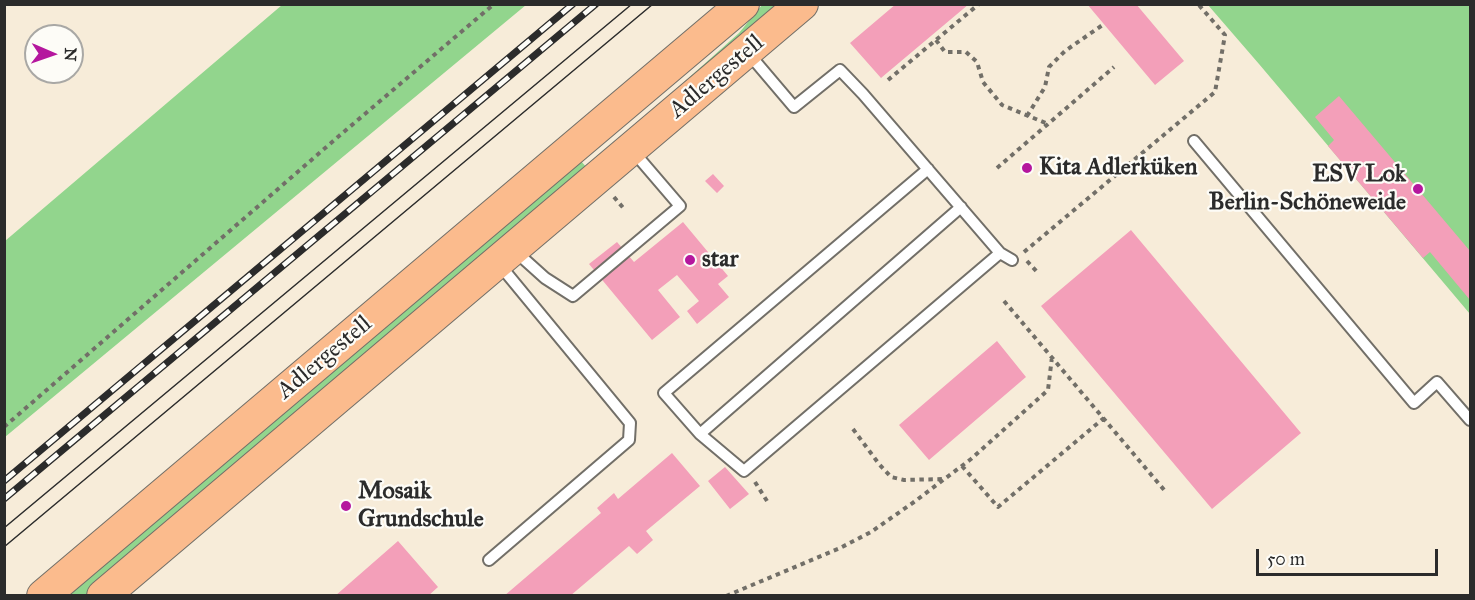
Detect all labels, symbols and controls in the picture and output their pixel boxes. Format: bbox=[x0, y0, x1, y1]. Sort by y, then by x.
north arrow bbox=[24, 24, 84, 84]
street label: Adlergestell bbox=[664, 29, 770, 125]
text: N bbox=[61, 47, 80, 62]
place label: Kita Adlerküken bbox=[1039, 154, 1197, 182]
marker: Kita Adlerküken bbox=[1020, 161, 1034, 175]
place label: ESV Lok Berlin-Schöneweide bbox=[1209, 161, 1406, 217]
marker: ESV Lok Berlin-Schöneweide bbox=[1411, 182, 1425, 196]
place label: star bbox=[702, 246, 738, 274]
marker: star bbox=[683, 253, 697, 267]
street label: Adlergestell bbox=[272, 310, 378, 406]
place label: Mosaik Grundschule bbox=[358, 478, 484, 534]
marker: Mosaik Grundschule bbox=[339, 499, 353, 513]
scale bar bbox=[1259, 537, 1440, 575]
text: 50 m bbox=[1267, 548, 1305, 570]

